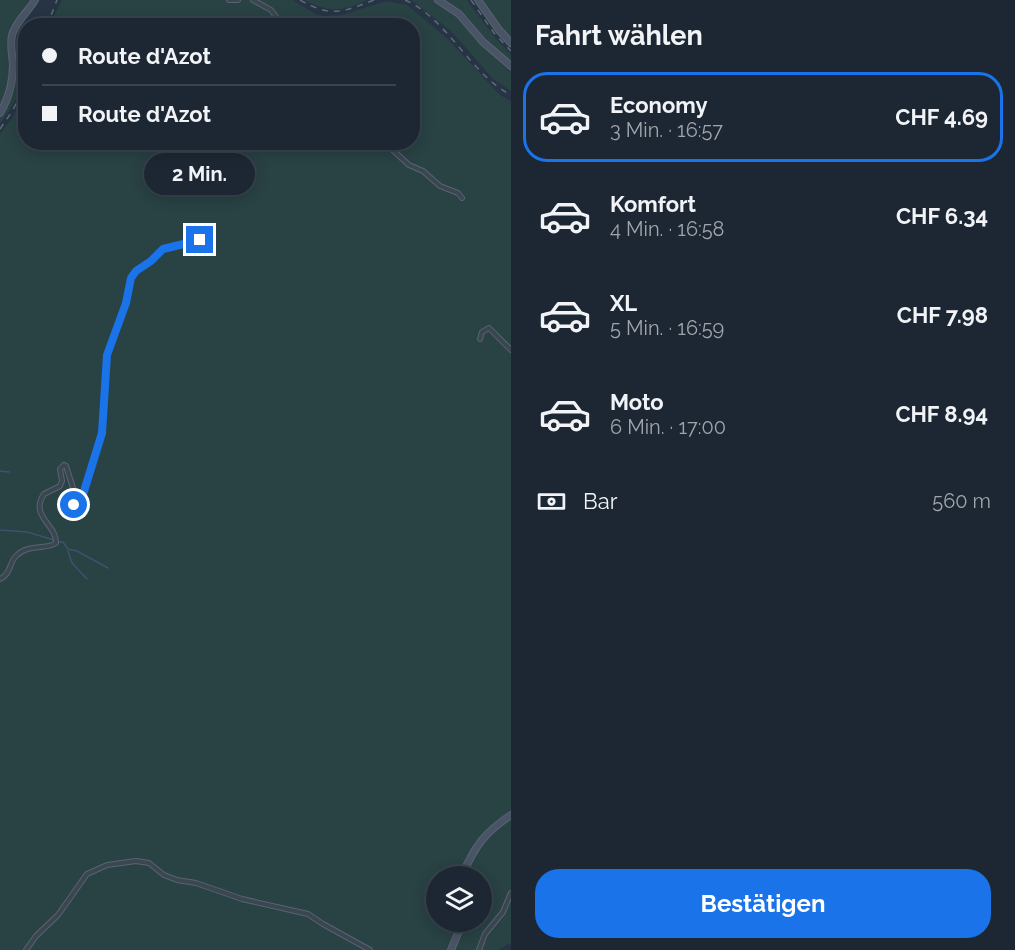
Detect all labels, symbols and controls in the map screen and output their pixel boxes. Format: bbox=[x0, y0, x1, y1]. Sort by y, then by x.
text: Fahrt wählen bbox=[535, 20, 703, 51]
text: Route d'Azot bbox=[78, 43, 211, 69]
icon: car bbox=[538, 90, 592, 144]
text: Economy bbox=[610, 92, 708, 118]
text: Route d'Azot bbox=[78, 101, 211, 127]
text: CHF 4.69 bbox=[895, 104, 988, 130]
text: 3 Min. · 16:57 bbox=[610, 118, 723, 142]
callout: 2 Min. bbox=[144, 153, 256, 195]
text: 2 Min. bbox=[172, 162, 227, 186]
icon: car bbox=[538, 189, 592, 243]
text: Komfort bbox=[610, 191, 696, 217]
text: CHF 6.34 bbox=[896, 203, 988, 229]
text: 4 Min. · 16:58 bbox=[610, 217, 724, 241]
route end bbox=[186, 226, 213, 253]
icon: car bbox=[538, 288, 592, 342]
text: XL bbox=[610, 290, 637, 316]
text: CHF 7.98 bbox=[897, 302, 988, 328]
text: 5 Min. · 16:59 bbox=[610, 316, 724, 340]
icon: car bbox=[538, 387, 592, 441]
text: Moto bbox=[610, 389, 664, 415]
text: CHF 8.94 bbox=[895, 401, 988, 427]
text: 6 Min. · 17:00 bbox=[610, 415, 726, 439]
icon: cash bbox=[535, 485, 568, 518]
text: Bar bbox=[583, 488, 617, 514]
text: 560 m bbox=[932, 489, 991, 513]
route start bbox=[60, 491, 87, 518]
map controls bbox=[426, 866, 492, 932]
button: layers bbox=[426, 866, 492, 932]
button: Bestätigen bbox=[535, 869, 991, 938]

